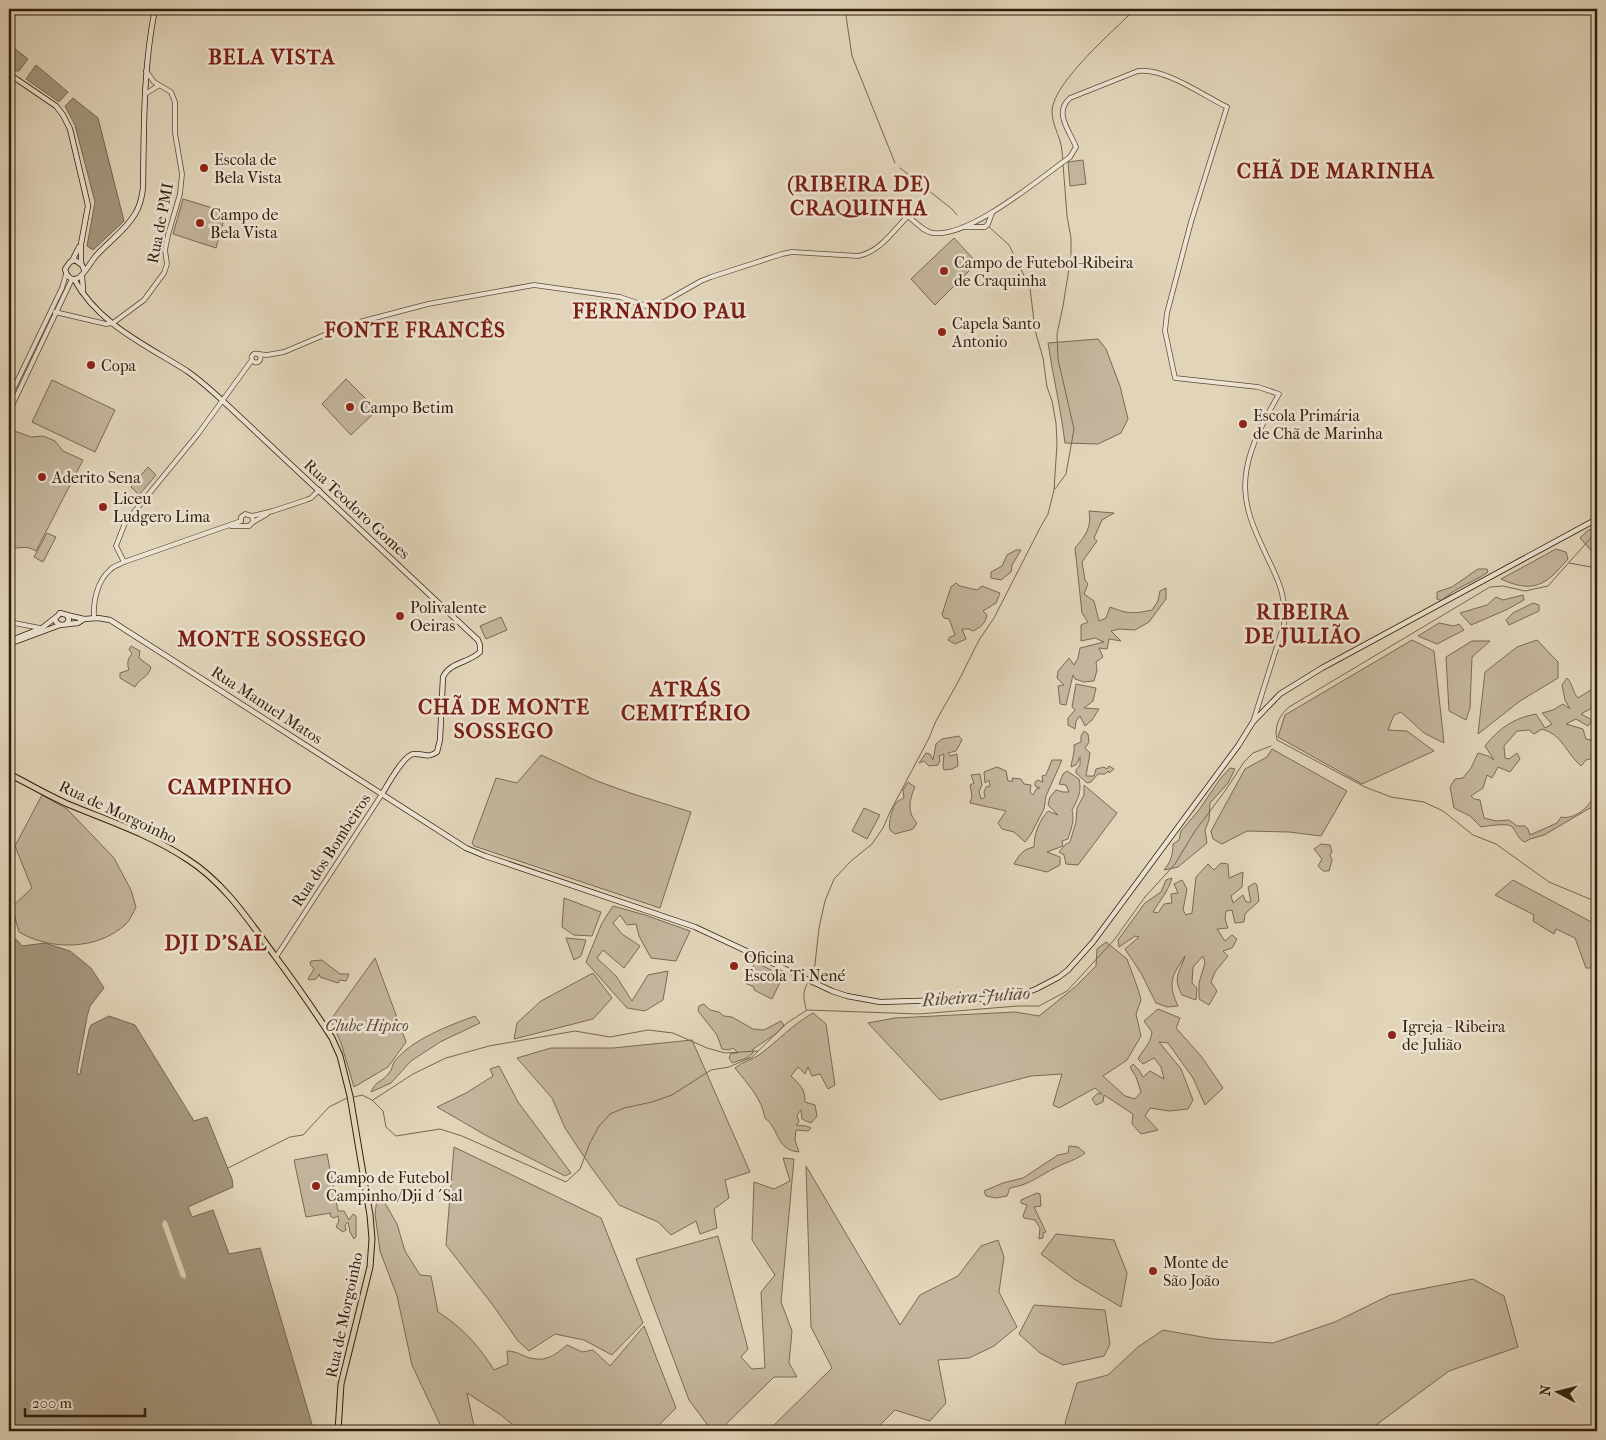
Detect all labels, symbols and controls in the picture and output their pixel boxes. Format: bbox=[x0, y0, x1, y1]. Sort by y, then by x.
district label: BELA VISTA bbox=[208, 45, 336, 69]
place label: Escola de Bela Vista bbox=[214, 150, 282, 187]
district label: CHÃ DE MARINHA bbox=[1237, 158, 1436, 183]
marker: Escola de Bela Vista bbox=[198, 162, 210, 174]
district label: (RIBEIRA DE) CRAQUINHA bbox=[787, 172, 931, 220]
street label: Rua de PMI bbox=[143, 181, 177, 265]
place label: Campo de Bela Vista bbox=[210, 205, 278, 242]
marker: Campo de Bela Vista bbox=[194, 217, 206, 229]
place label: Campo de Futebol-Ribeira de Craquinha bbox=[954, 253, 1134, 290]
marker: Campo de Futebol-Ribeira de Craquinha bbox=[938, 265, 950, 277]
district label: FERNANDO PAU bbox=[572, 299, 747, 323]
place label: Capela Santo Antonio bbox=[951, 314, 1041, 351]
district label: FONTE FRANCÊS bbox=[323, 317, 506, 342]
marker: Capela Santo Antonio bbox=[936, 326, 948, 338]
place label: Copa bbox=[101, 356, 137, 375]
marker: Copa bbox=[85, 359, 97, 371]
place label: Campo Betim bbox=[360, 398, 454, 417]
marker: Campo Betim bbox=[344, 401, 356, 413]
place label: Escola Primária de Chã de Marinha bbox=[1253, 406, 1384, 443]
marker: Escola Primária de Chã de Marinha bbox=[1237, 418, 1249, 430]
street label: Rua Teodoro Gomes bbox=[300, 455, 414, 563]
place label: Aderito Sena bbox=[51, 468, 141, 487]
marker: Aderito Sena bbox=[36, 471, 48, 483]
place label: Liceu Ludgero Lima bbox=[113, 489, 211, 526]
marker: Liceu Ludgero Lima bbox=[97, 501, 109, 513]
place label: Polivalente Oeiras bbox=[410, 598, 487, 635]
district label: RIBEIRA DE JULIÃO bbox=[1245, 600, 1361, 648]
marker: Polivalente Oeiras bbox=[394, 610, 406, 622]
district label: MONTE SOSSEGO bbox=[176, 627, 367, 651]
street label: Rua Manuel Matos bbox=[208, 662, 326, 748]
district label: ATRÁS CEMITÉRIO bbox=[621, 676, 751, 725]
district label: CHÃ DE MONTE SOSSEGO bbox=[418, 694, 590, 743]
district label: CAMPINHO bbox=[168, 775, 292, 799]
street label: Rua de Morgoinho bbox=[56, 776, 180, 848]
street label: Rua dos Bombeiros bbox=[287, 790, 375, 910]
district label: DJI D'SAL bbox=[165, 931, 267, 955]
place label: Oficina Escola Ti Nené bbox=[744, 948, 846, 985]
marker: Oficina Escola Ti Nené bbox=[728, 960, 740, 972]
water label: Ribeira Julião bbox=[920, 983, 1031, 1011]
park label: Clube Hipico bbox=[325, 1016, 409, 1035]
place label: Igreja - Ribeira de Julião bbox=[1402, 1017, 1506, 1054]
marker: Igreja - Ribeira de Julião bbox=[1386, 1029, 1398, 1041]
place label: Campo de Futebol Campinho/Dji d´Sal bbox=[326, 1168, 463, 1205]
marker: Campo de Futebol Campinho/Dji d´Sal bbox=[310, 1180, 322, 1192]
street label: Rua de Morgoinho bbox=[321, 1250, 367, 1380]
place label: Monte de São João bbox=[1163, 1253, 1228, 1290]
marker: Monte de São João bbox=[1147, 1265, 1159, 1277]
north arrow bbox=[1534, 1368, 1584, 1418]
text: N bbox=[1537, 1384, 1555, 1397]
scale bar bbox=[25, 1385, 145, 1417]
text: 200 m bbox=[32, 1394, 72, 1412]

